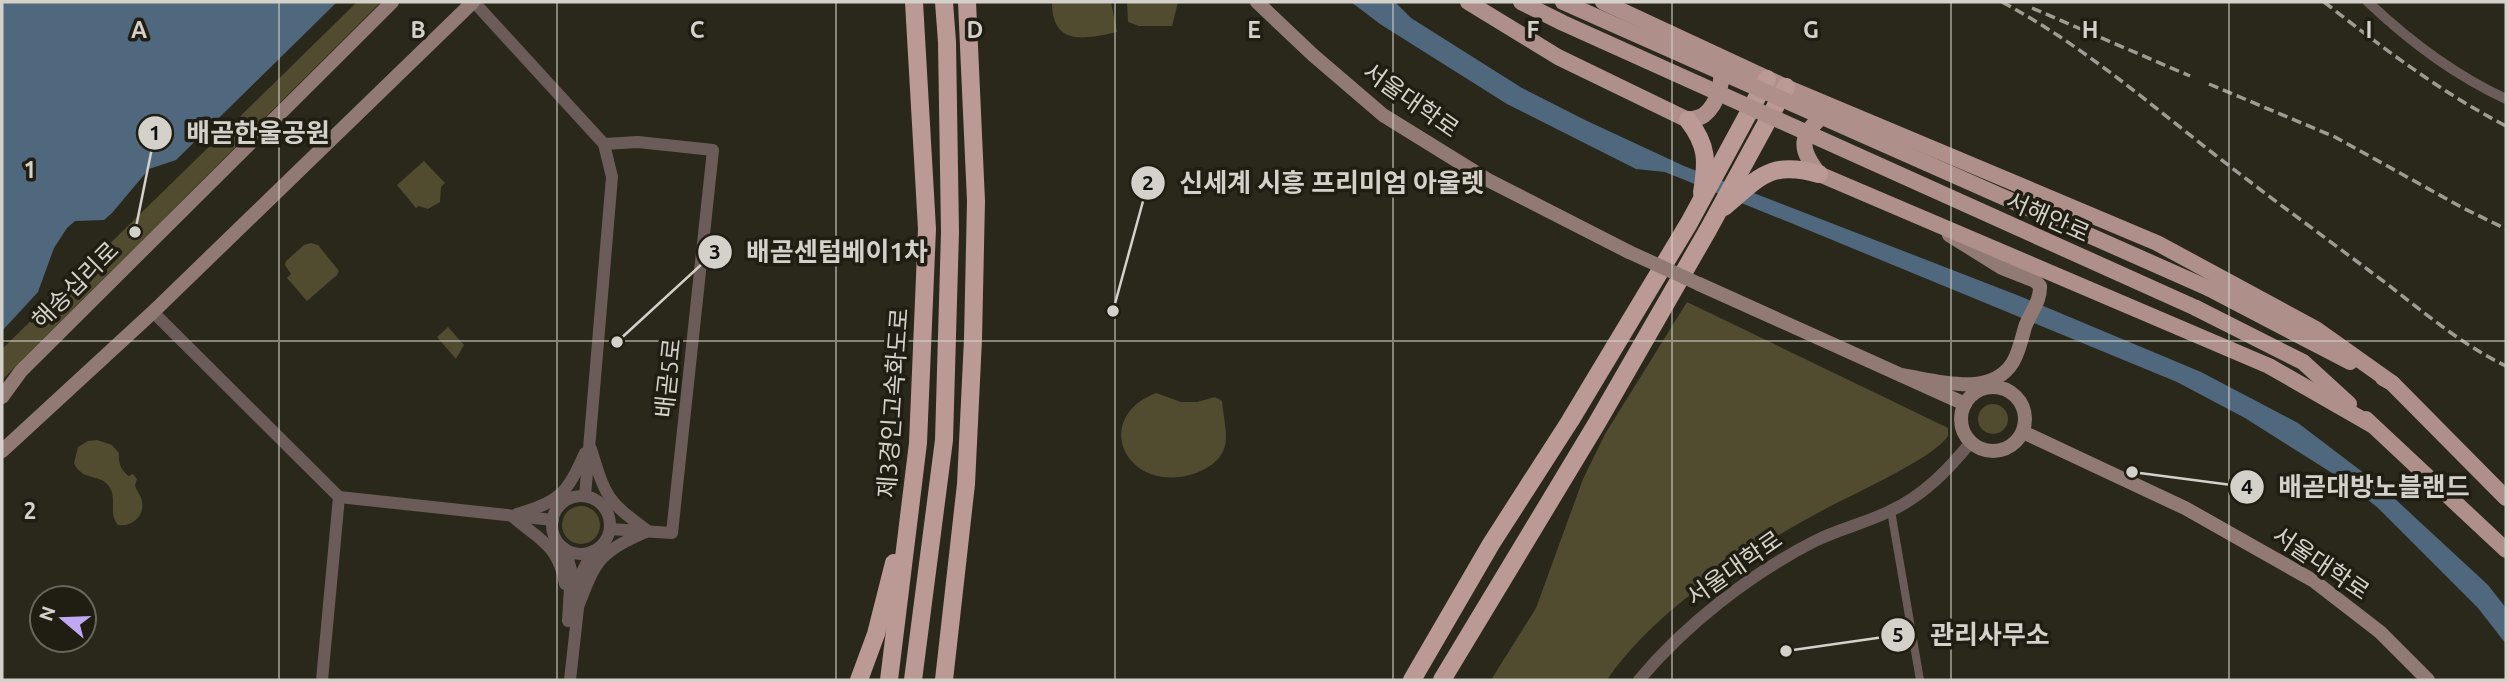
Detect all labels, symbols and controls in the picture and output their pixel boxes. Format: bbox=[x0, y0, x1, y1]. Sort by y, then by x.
text: A bbox=[131, 17, 147, 42]
text: B bbox=[410, 17, 426, 42]
text: C bbox=[690, 17, 705, 42]
text: D bbox=[967, 17, 983, 42]
text: E bbox=[1247, 17, 1261, 42]
text: F bbox=[1527, 17, 1540, 42]
text: G bbox=[1803, 17, 1819, 42]
text: H bbox=[2082, 17, 2098, 42]
text: I bbox=[2366, 17, 2372, 42]
street label: 서울대학로 bbox=[1358, 57, 1464, 143]
callout: 배곧한울공원 bbox=[138, 109, 344, 156]
text: 배곧한울공원 bbox=[186, 118, 330, 147]
text: 1 bbox=[149, 120, 161, 144]
text: 1 bbox=[24, 157, 36, 182]
callout: 신세계 시흥 프리미엄 아울렛 bbox=[1130, 159, 1499, 206]
text: 신세계 시흥 프리미엄 아울렛 bbox=[1179, 168, 1485, 197]
text: 2 bbox=[1142, 170, 1154, 194]
street label: 서해안로 bbox=[2002, 187, 2094, 247]
callout: 배곧센텀베이1차 bbox=[697, 228, 942, 275]
street label: 해송십리로 bbox=[26, 236, 124, 334]
text: 배곧센텀베이1차 bbox=[746, 237, 928, 266]
text: 3 bbox=[709, 239, 721, 263]
street label: 제3경인고속화도로 bbox=[873, 307, 913, 499]
street label: 배곧5로 bbox=[650, 337, 686, 419]
callout: 배곧대방노블랜드 bbox=[2230, 463, 2484, 510]
text: 배곧대방노블랜드 bbox=[2278, 472, 2470, 501]
text: 4 bbox=[2241, 474, 2253, 498]
text: 2 bbox=[24, 498, 36, 523]
street label: 서울대학로 bbox=[2268, 521, 2374, 605]
street label: 서울대학로 bbox=[1681, 525, 1787, 611]
north arrow bbox=[28, 584, 98, 654]
text: N bbox=[34, 603, 60, 624]
callout: 관리사무소 bbox=[1881, 611, 2063, 658]
text: 관리사무소 bbox=[1930, 620, 2050, 649]
text: 5 bbox=[1892, 622, 1904, 646]

